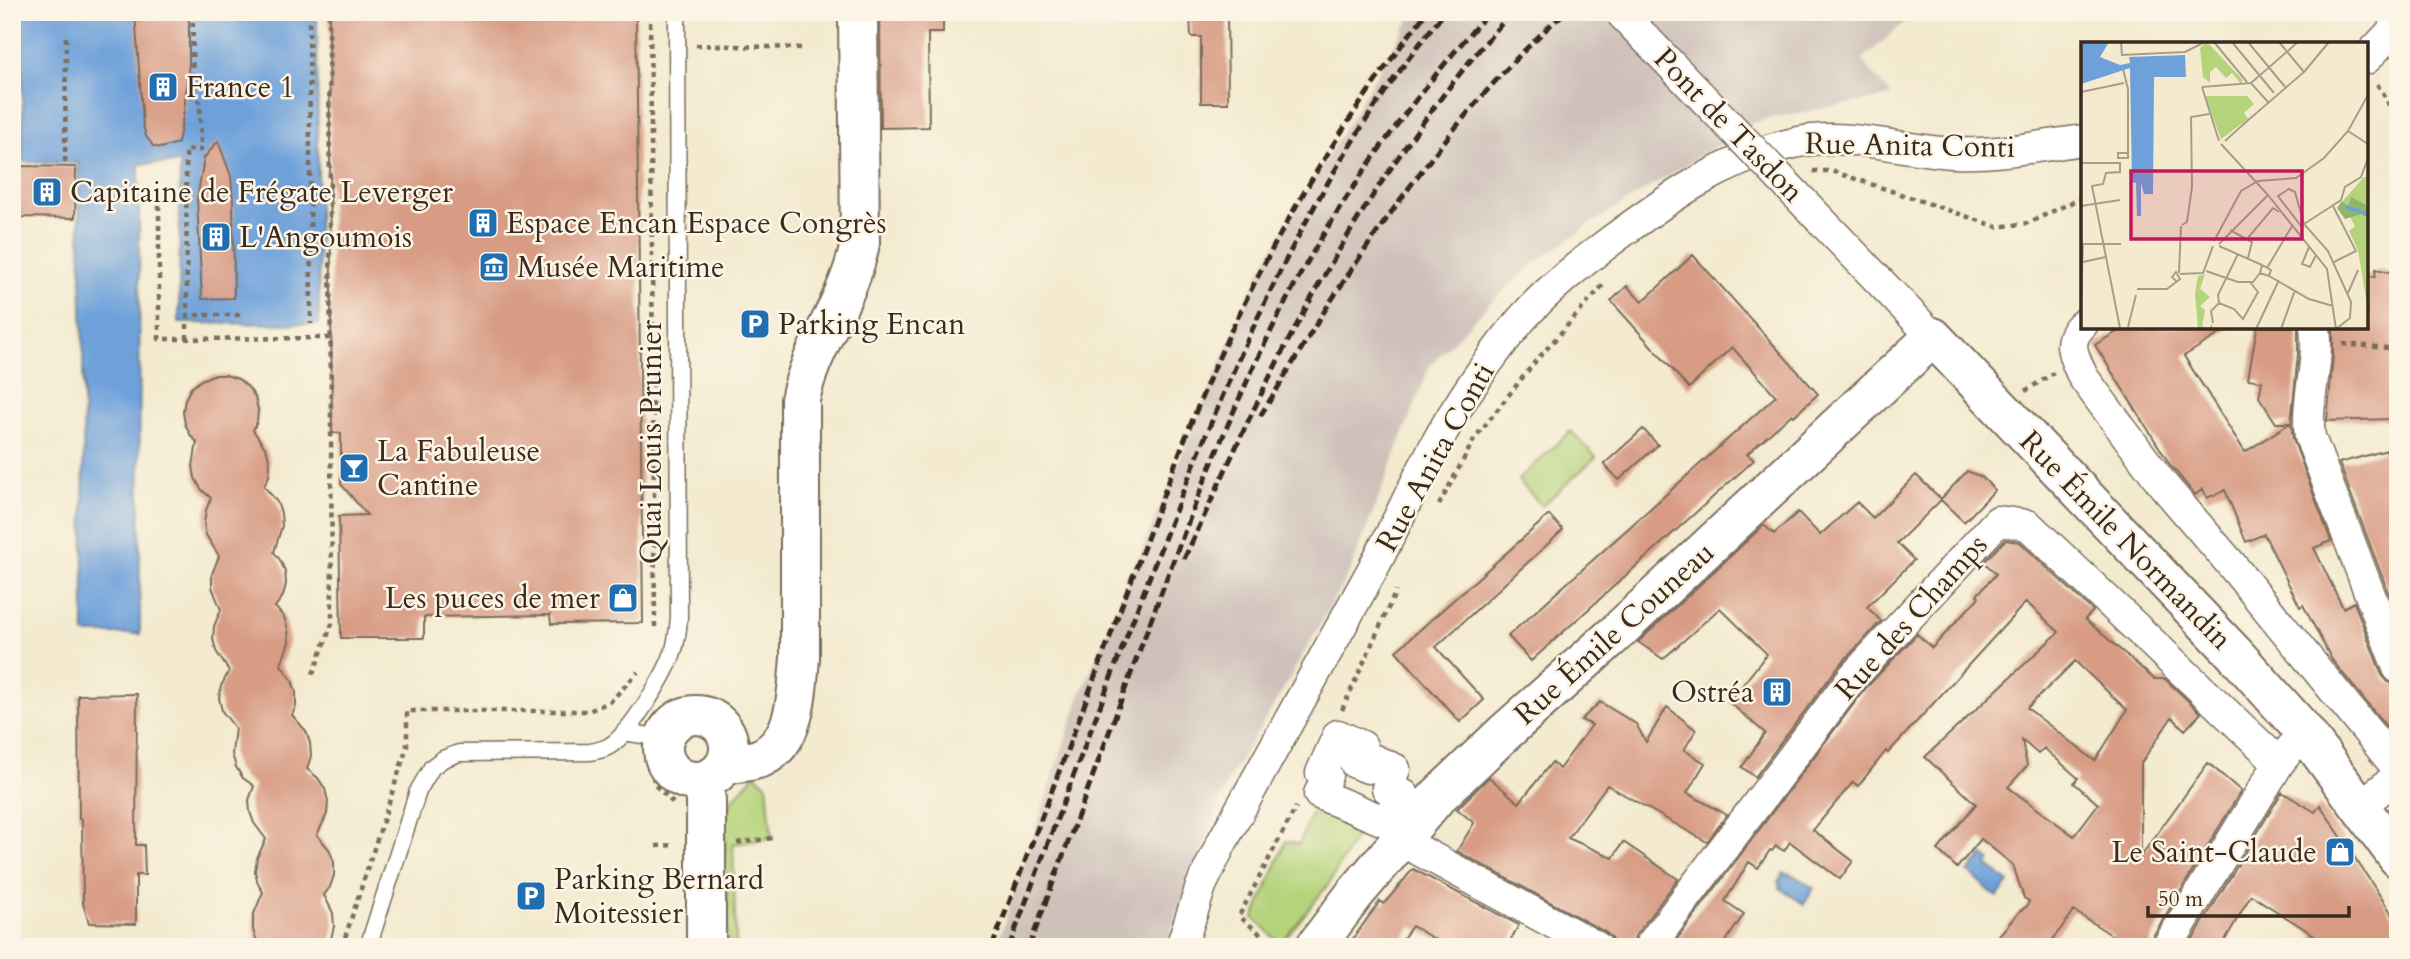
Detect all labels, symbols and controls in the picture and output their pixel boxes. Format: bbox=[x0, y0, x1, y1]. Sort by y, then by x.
street label: Pont de Tasdon bbox=[1644, 39, 1813, 212]
inset map bbox=[2081, 42, 2368, 329]
place label: France 1 bbox=[186, 67, 295, 108]
building icon: France 1 bbox=[146, 70, 180, 104]
street label: Rue Anita Conti bbox=[1804, 123, 2016, 168]
place label: Capitaine de Frégate Leverger bbox=[70, 172, 453, 213]
building icon: Capitaine de Frégate Leverger bbox=[30, 175, 64, 209]
place label: Espace Encan Espace Congrès bbox=[506, 203, 887, 244]
building icon: Espace Encan Espace Congrès bbox=[466, 206, 500, 240]
place label: L'Angoumois bbox=[239, 217, 412, 258]
building icon: L'Angoumois bbox=[199, 220, 233, 254]
place label: Musée Maritime bbox=[517, 247, 725, 288]
museum icon: Musée Maritime bbox=[477, 250, 511, 284]
place label: Parking Encan bbox=[778, 304, 965, 345]
parking icon: Parking Encan bbox=[738, 307, 772, 341]
street label: Quai Louis Prunier bbox=[631, 320, 672, 564]
street label: Rue Anita Conti bbox=[1367, 355, 1504, 559]
street label: Rue Émile Normandin bbox=[2010, 422, 2241, 659]
place label: La Fabuleuse Cantine bbox=[377, 431, 540, 506]
bar icon: La Fabuleuse Cantine bbox=[337, 451, 371, 485]
street label: Rue des Champs bbox=[1826, 525, 1997, 709]
street label: Rue Émile Couneau bbox=[1505, 532, 1723, 734]
place label: Les puces de mer bbox=[385, 578, 600, 619]
shop icon: Les puces de mer bbox=[606, 581, 640, 615]
place label: Ostréa bbox=[1671, 672, 1754, 713]
building icon: Ostréa bbox=[1760, 675, 1794, 709]
place label: Le Saint-Claude bbox=[2111, 832, 2317, 873]
shop icon: Le Saint-Claude bbox=[2323, 835, 2357, 869]
place label: Parking Bernard Moitessier bbox=[554, 859, 764, 934]
scale bar bbox=[2148, 875, 2349, 919]
parking icon: Parking Bernard Moitessier bbox=[514, 879, 548, 913]
text: 50 m bbox=[2158, 885, 2203, 914]

